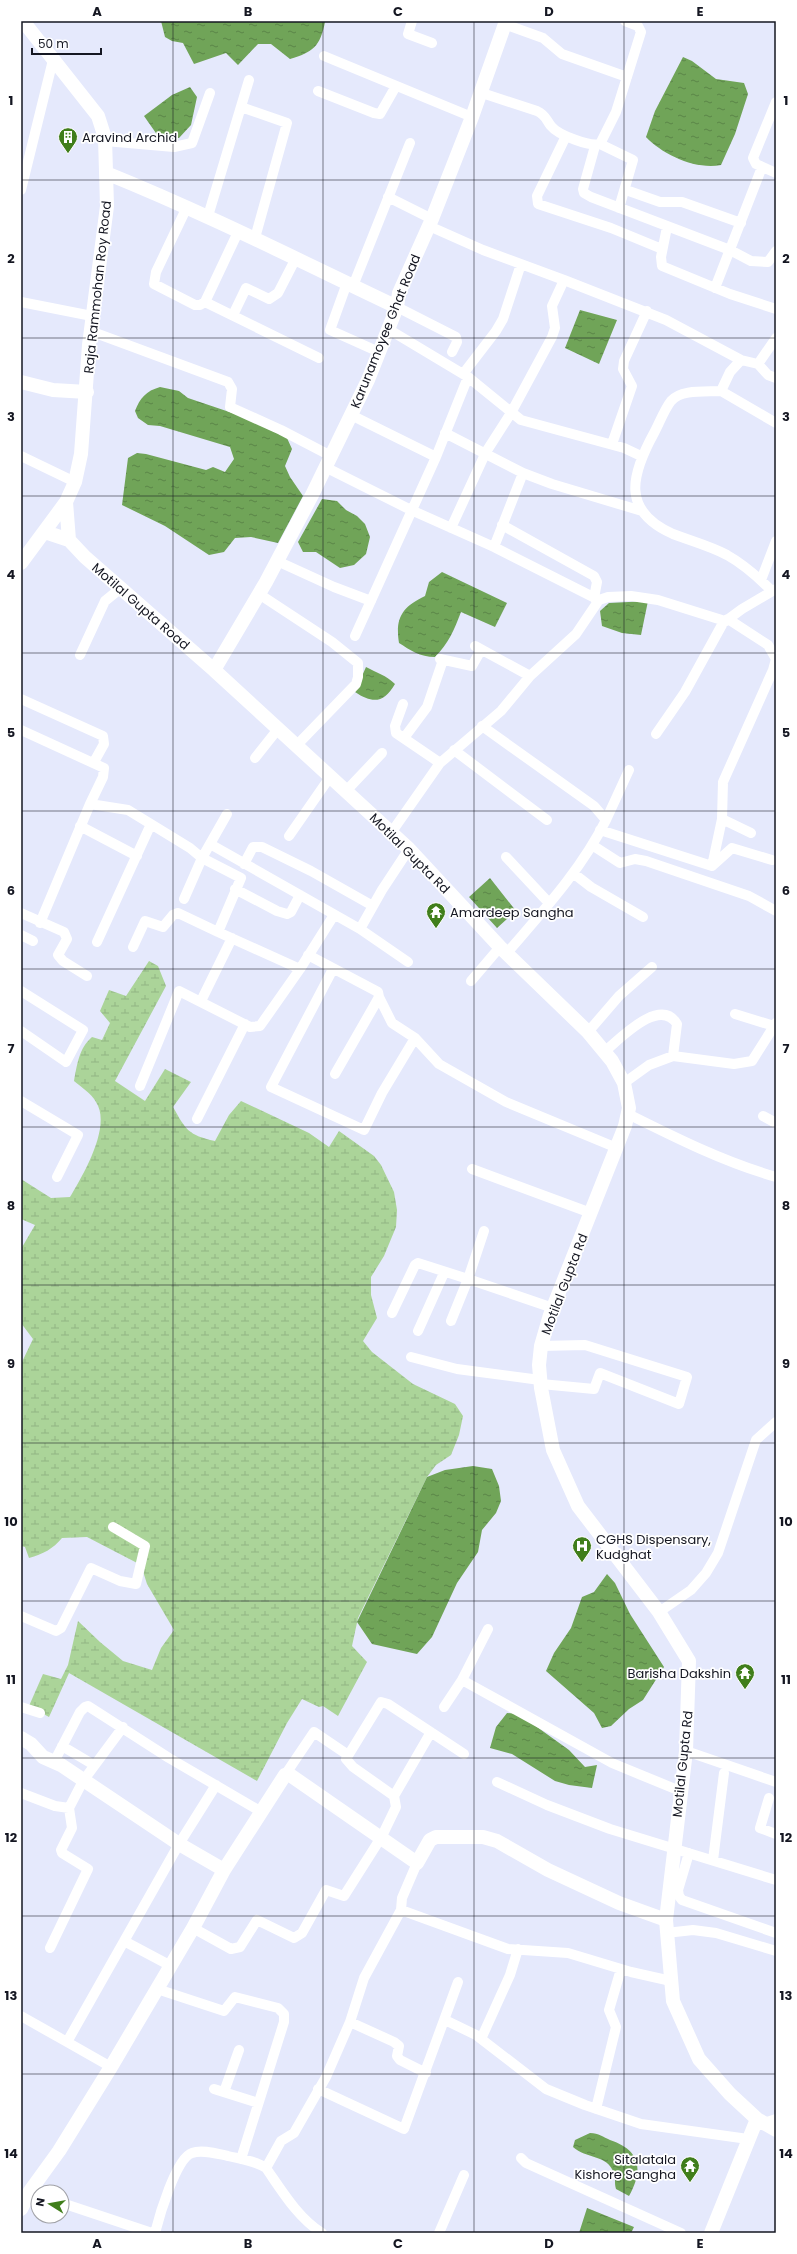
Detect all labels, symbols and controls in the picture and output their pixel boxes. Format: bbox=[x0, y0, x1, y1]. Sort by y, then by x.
text: A bbox=[92, 2, 102, 21]
text: B bbox=[244, 2, 253, 21]
text: C bbox=[393, 2, 403, 21]
text: D bbox=[544, 2, 554, 21]
text: E bbox=[696, 2, 704, 21]
scale bar bbox=[32, 30, 101, 56]
text: 50 m bbox=[38, 35, 69, 52]
text: 1 bbox=[9, 91, 13, 110]
text: 1 bbox=[784, 91, 788, 110]
building icon: Aravind Archid bbox=[57, 126, 79, 154]
place label: Aravind Archid bbox=[82, 128, 177, 147]
street label: Raja Rammohan Roy Road bbox=[79, 200, 116, 374]
text: 2 bbox=[7, 249, 15, 268]
text: 2 bbox=[782, 249, 790, 268]
street label: Karunamoyee Ghat Road bbox=[346, 251, 425, 411]
text: 3 bbox=[7, 407, 15, 426]
text: 3 bbox=[782, 407, 790, 426]
street label: Motilal Gupta Road bbox=[88, 558, 194, 654]
text: 4 bbox=[7, 565, 16, 584]
text: 4 bbox=[782, 565, 791, 584]
text: 5 bbox=[7, 723, 15, 742]
text: 5 bbox=[782, 723, 790, 742]
street label: Motilal Gupta Rd bbox=[365, 809, 454, 898]
text: 6 bbox=[7, 881, 15, 900]
text: 6 bbox=[782, 881, 790, 900]
temple icon: Amardeep Sangha bbox=[425, 901, 447, 929]
place label: Amardeep Sangha bbox=[450, 903, 574, 922]
text: 7 bbox=[8, 1039, 15, 1058]
text: 7 bbox=[783, 1039, 790, 1058]
text: 8 bbox=[7, 1196, 15, 1215]
text: 8 bbox=[782, 1196, 790, 1215]
street label: Motilal Gupta Rd bbox=[536, 1231, 593, 1338]
text: 9 bbox=[7, 1354, 15, 1373]
text: 9 bbox=[782, 1354, 790, 1373]
text: 10 bbox=[4, 1512, 18, 1531]
text: 10 bbox=[779, 1512, 793, 1531]
place label: CGHS Dispensary, Kudghat bbox=[596, 1530, 711, 1564]
hospital icon: CGHS Dispensary, Kudghat bbox=[571, 1535, 593, 1563]
temple icon: Barisha Dakshin bbox=[734, 1662, 756, 1690]
place label: Barisha Dakshin bbox=[628, 1664, 731, 1683]
text: 11 bbox=[6, 1670, 16, 1689]
text: 11 bbox=[781, 1670, 791, 1689]
street label: Motilal Gupta Rd bbox=[667, 1710, 698, 1818]
text: 12 bbox=[5, 1828, 18, 1847]
text: 12 bbox=[780, 1828, 793, 1847]
text: 13 bbox=[5, 1986, 18, 2005]
text: 13 bbox=[780, 1986, 793, 2005]
text: 14 bbox=[4, 2144, 18, 2163]
text: 14 bbox=[779, 2144, 793, 2163]
place label: Sitalatala Kishore Sangha bbox=[575, 2150, 676, 2184]
temple icon: Sitalatala Kishore Sangha bbox=[679, 2155, 701, 2183]
north arrow bbox=[30, 2184, 70, 2224]
text: N bbox=[32, 2197, 49, 2208]
text: A bbox=[92, 2234, 102, 2253]
text: B bbox=[244, 2234, 253, 2253]
text: C bbox=[393, 2234, 403, 2253]
text: D bbox=[544, 2234, 554, 2253]
text: E bbox=[696, 2234, 704, 2253]

